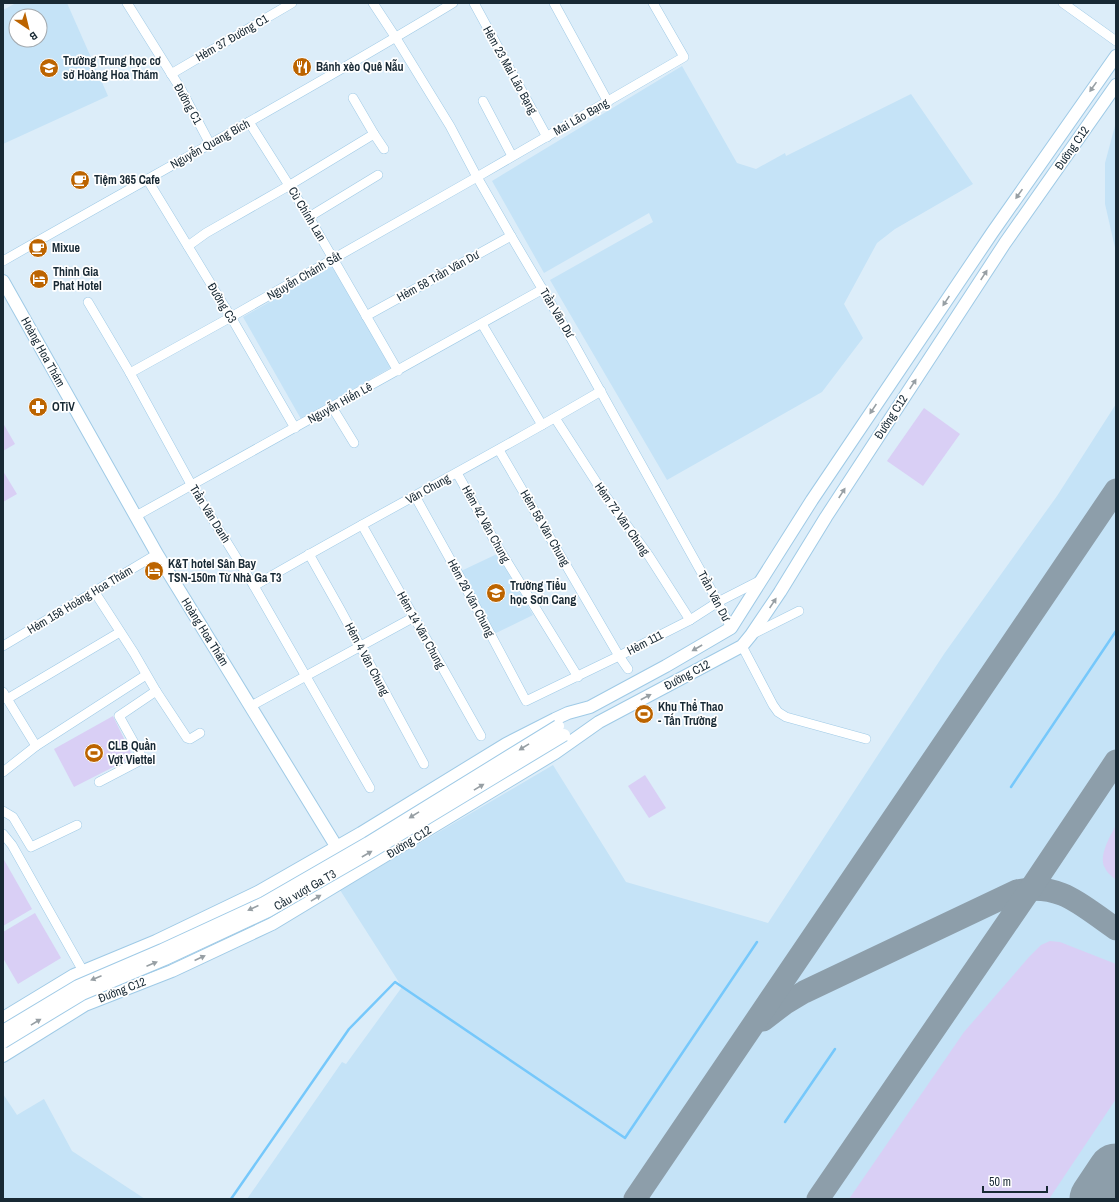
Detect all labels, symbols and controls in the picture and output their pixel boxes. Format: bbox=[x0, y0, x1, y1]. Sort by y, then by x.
north arrow bbox=[8, 8, 48, 48]
street label: Hẻm 37 Đường C1 bbox=[193, 10, 272, 65]
street label: Hẻm 23 Mai Lão Bạng bbox=[479, 23, 541, 117]
text: B bbox=[27, 29, 40, 44]
place label: Trường Trung học cơ sở Hoàng Hoa Thám bbox=[63, 53, 161, 83]
restaurant icon: Bánh xèo Quê Nẫu bbox=[291, 56, 313, 78]
school or university icon: Trường Trung học cơ sở Hoàng Hoa Thám bbox=[38, 57, 60, 79]
place label: Bánh xèo Quê Nẫu bbox=[316, 59, 404, 75]
street label: Đường C1 bbox=[170, 81, 206, 128]
one-way arrow bbox=[1089, 82, 1097, 92]
street label: Mai Lão Bạng bbox=[550, 94, 612, 139]
street label: Nguyễn Quang Bích bbox=[167, 116, 253, 172]
street label: Đường C12 bbox=[1051, 123, 1093, 173]
cafe icon: Tiệm 365 Cafe bbox=[69, 169, 91, 191]
place label: Tiệm 365 Cafe bbox=[94, 172, 161, 188]
street label: Cù Chính Lan bbox=[285, 184, 329, 244]
one-way arrow bbox=[1015, 189, 1023, 199]
cafe icon: Mixue bbox=[27, 237, 49, 259]
place label: Mixue bbox=[52, 240, 80, 256]
street label: Hẻm 58 Trần Văn Dư bbox=[394, 247, 482, 305]
street label: Nguyễn Chánh Sắt bbox=[264, 248, 344, 304]
place label: Thinh Gia Phat Hotel bbox=[53, 264, 102, 294]
hotel icon: Thinh Gia Phat Hotel bbox=[28, 268, 50, 290]
one-way arrow bbox=[980, 270, 988, 280]
street label: Đường C3 bbox=[204, 280, 240, 326]
street label: Trần Văn Dư bbox=[536, 285, 578, 341]
one-way arrow bbox=[942, 296, 950, 306]
street label: Hoàng Hoa Thám bbox=[17, 314, 69, 390]
street label: Nguyễn Hiến Lê bbox=[305, 379, 375, 427]
one-way arrow bbox=[909, 379, 917, 389]
street label: Đường C12 bbox=[871, 392, 911, 442]
pharmacy icon: OTiV bbox=[27, 396, 49, 418]
place label: OTiV bbox=[52, 399, 75, 415]
one-way arrow bbox=[869, 404, 877, 414]
street label: Văn Chung bbox=[403, 470, 454, 508]
street label: Hẻm 72 Văn Chung bbox=[591, 479, 653, 559]
street label: Trần Văn Danh bbox=[186, 482, 234, 546]
street label: Hẻm 42 Văn Chung bbox=[458, 483, 514, 566]
street label: Hẻm 56 Văn Chung bbox=[517, 487, 574, 570]
one-way arrow bbox=[838, 488, 846, 498]
place label: K&T hotel Sân Bay TSN-150m Từ Nhà Ga T3 bbox=[168, 556, 282, 586]
street label: Hẻm 28 Văn Chung bbox=[444, 556, 498, 640]
hotel icon: K&T hotel Sân Bay TSN-150m Từ Nhà Ga T3 bbox=[143, 560, 165, 582]
street label: Hẻm 158 Hoàng Hoa Thám bbox=[24, 562, 136, 638]
street label: Trần Văn Dư bbox=[694, 568, 734, 624]
place label: Trường Tiểu học Sơn Cang bbox=[510, 578, 576, 608]
school or university icon: Trường Tiểu học Sơn Cang bbox=[485, 582, 507, 604]
street label: Hẻm 14 Văn Chung bbox=[393, 589, 449, 672]
street label: Hoàng Hoa Thám bbox=[178, 595, 232, 669]
one-way arrow bbox=[769, 598, 777, 608]
street label: Hẻm 4 Văn Chung bbox=[341, 620, 393, 699]
street label: Hẻm 111 bbox=[624, 627, 666, 659]
one-way arrow bbox=[691, 644, 703, 651]
street label: Đường C12 bbox=[661, 656, 713, 694]
one-way arrow bbox=[640, 694, 652, 700]
place label: Khu Thể Thao - Tấn Trường bbox=[658, 699, 724, 729]
sports icon: Khu Thể Thao - Tấn Trường bbox=[633, 703, 655, 725]
place label: CLB Quần Vợt Viettel bbox=[108, 738, 156, 768]
sports icon: CLB Quần Vợt Viettel bbox=[83, 742, 105, 764]
one-way arrow bbox=[518, 743, 530, 750]
one-way arrow bbox=[473, 783, 485, 790]
one-way arrow bbox=[408, 811, 420, 818]
street label: Đường C12 bbox=[384, 822, 434, 862]
one-way arrow bbox=[361, 850, 373, 857]
street label: Cầu vượt Ga T3 bbox=[271, 866, 339, 914]
one-way arrow bbox=[310, 895, 322, 902]
one-way arrow bbox=[247, 905, 259, 911]
one-way arrow bbox=[195, 955, 206, 961]
one-way arrow bbox=[147, 961, 159, 967]
street label: Đường C12 bbox=[96, 974, 148, 1006]
one-way arrow bbox=[90, 975, 102, 982]
one-way arrow bbox=[31, 1018, 41, 1026]
scale bar bbox=[983, 1168, 1047, 1194]
text: 50 m bbox=[989, 1174, 1011, 1190]

